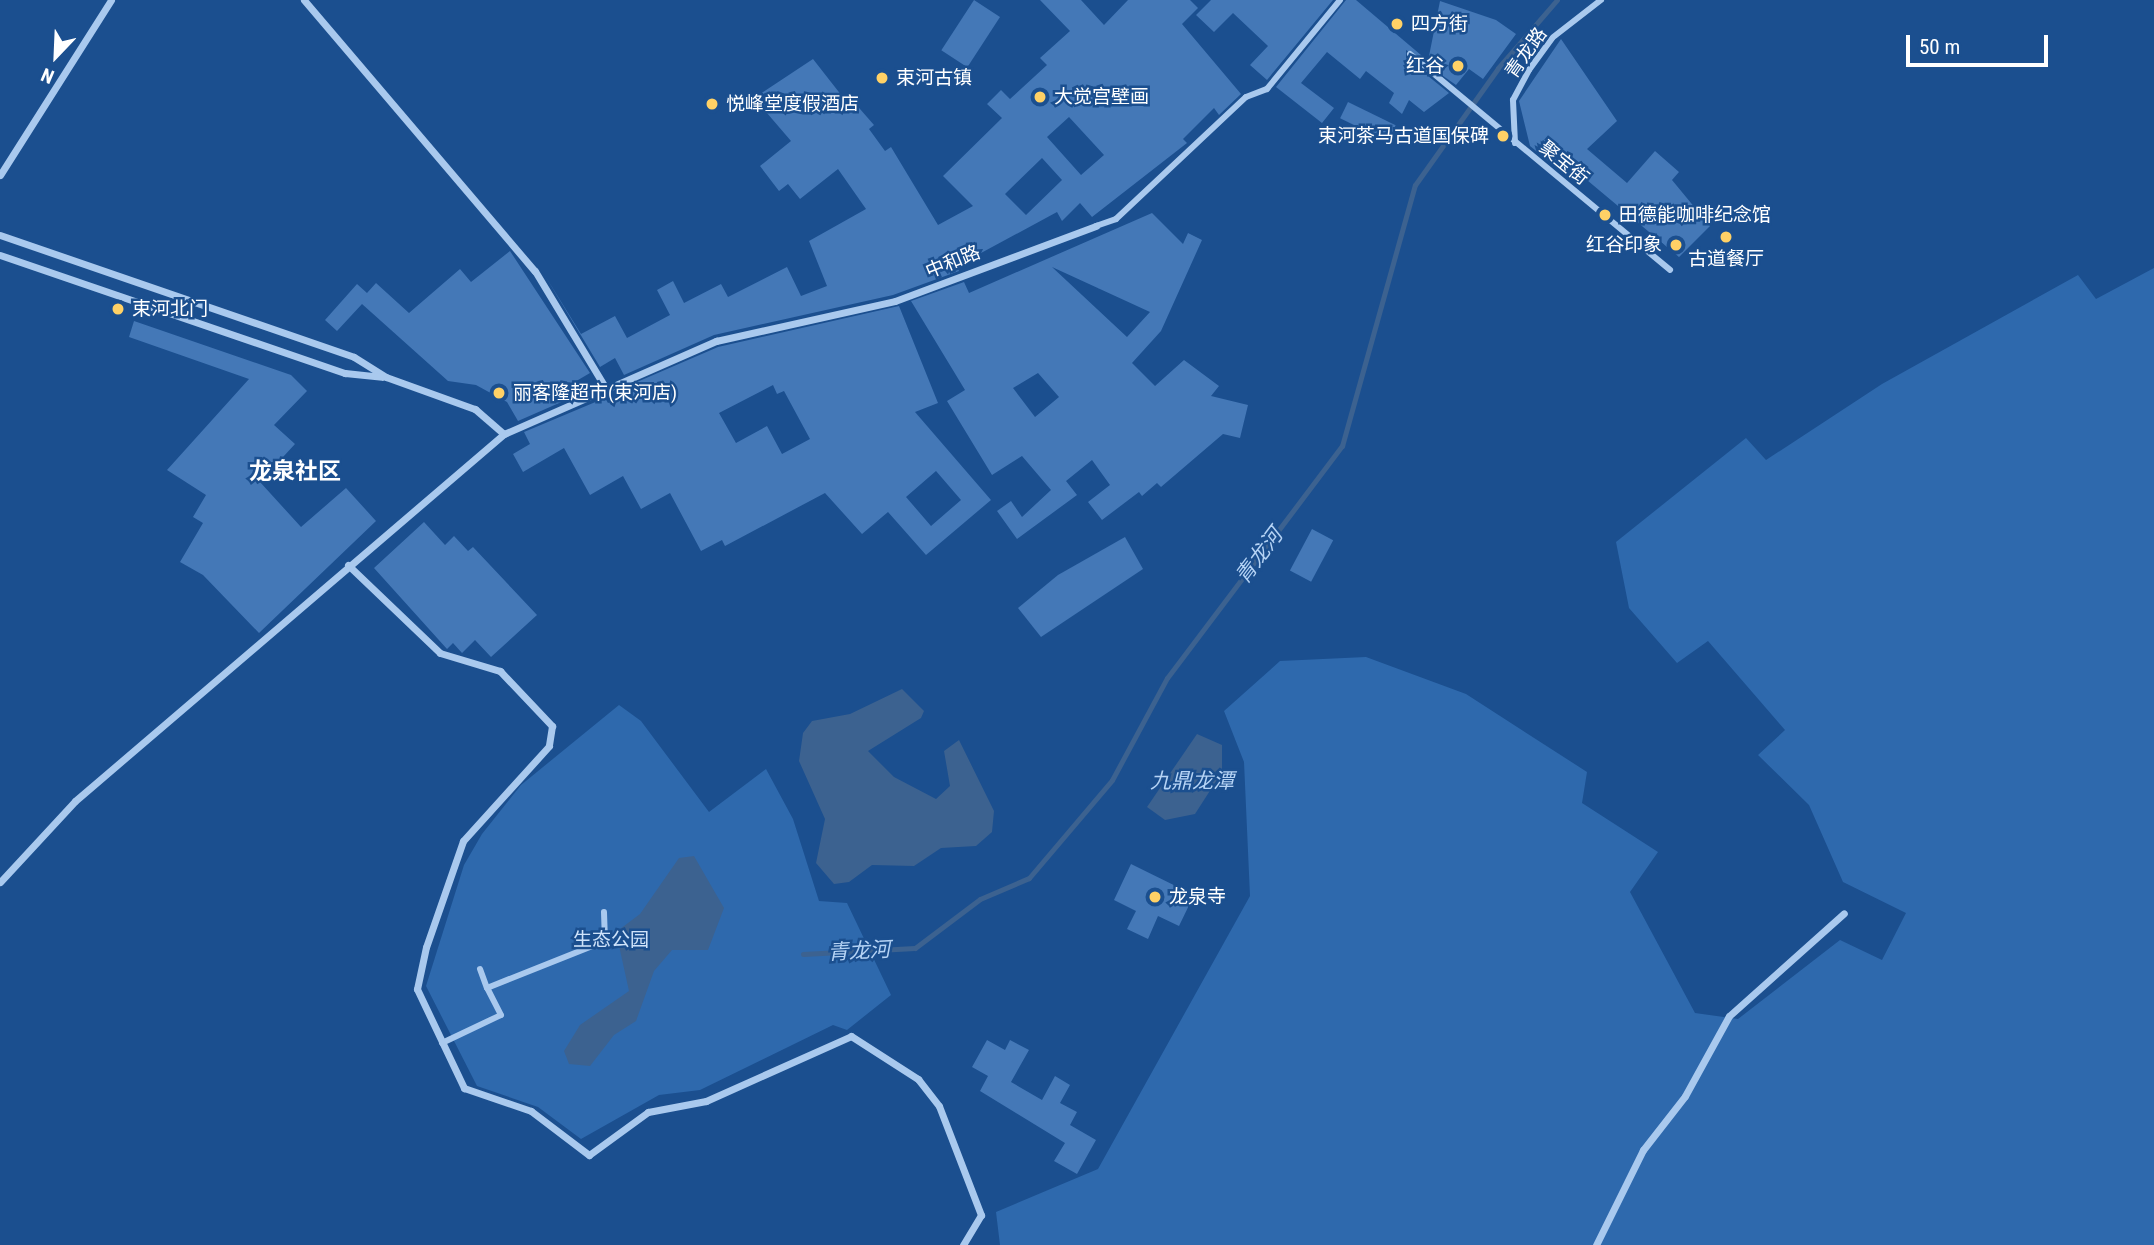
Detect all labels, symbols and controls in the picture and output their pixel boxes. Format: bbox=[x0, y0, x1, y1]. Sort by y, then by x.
place label: 四方街 bbox=[1411, 13, 1468, 35]
marker: 四方街 bbox=[1389, 16, 1405, 32]
north arrow bbox=[21, 21, 91, 91]
scale bar bbox=[1909, 21, 2051, 65]
street label: 青龙路 bbox=[1500, 23, 1552, 83]
text: 50 m bbox=[1919, 35, 1960, 59]
place label: 红谷 bbox=[1406, 55, 1444, 77]
marker: 红谷 bbox=[1450, 58, 1466, 74]
text: N bbox=[38, 63, 57, 89]
place label: 束河古镇 bbox=[896, 67, 972, 89]
marker: 束河古镇 bbox=[874, 70, 890, 86]
place label: 大觉宫壁画 bbox=[1054, 86, 1149, 108]
marker: 大觉宫壁画 bbox=[1032, 89, 1048, 105]
place label: 悦峰堂度假酒店 bbox=[726, 93, 859, 115]
marker: 悦峰堂度假酒店 bbox=[704, 96, 720, 112]
place label: 束河茶马古道国保碑 bbox=[1318, 125, 1489, 147]
marker: 束河茶马古道国保碑 bbox=[1495, 128, 1511, 144]
street label: 聚宝街 bbox=[1535, 136, 1593, 190]
place label: 田德能咖啡纪念馆 bbox=[1619, 204, 1771, 226]
marker: 田德能咖啡纪念馆 bbox=[1597, 207, 1613, 223]
marker: 古道餐厅 bbox=[1718, 229, 1734, 245]
place label: 红谷印象 bbox=[1586, 234, 1662, 256]
marker: 红谷印象 bbox=[1668, 237, 1684, 253]
street label: 中和路 bbox=[922, 241, 984, 283]
place label: 古道餐厅 bbox=[1688, 248, 1764, 270]
place label: 束河北门 bbox=[132, 298, 208, 320]
marker: 束河北门 bbox=[110, 301, 126, 317]
place label: 丽客隆超市(束河店) bbox=[513, 382, 677, 404]
marker: 丽客隆超市(束河店) bbox=[491, 385, 507, 401]
district label: 龙泉社区 bbox=[249, 458, 341, 486]
water label: 青龙河 bbox=[1230, 523, 1288, 589]
water label: 九鼎龙潭 bbox=[1150, 768, 1234, 794]
place label: 龙泉寺 bbox=[1169, 886, 1226, 908]
marker: 龙泉寺 bbox=[1147, 889, 1163, 905]
park label: 生态公园 bbox=[573, 929, 649, 951]
water label: 青龙河 bbox=[827, 937, 891, 965]

